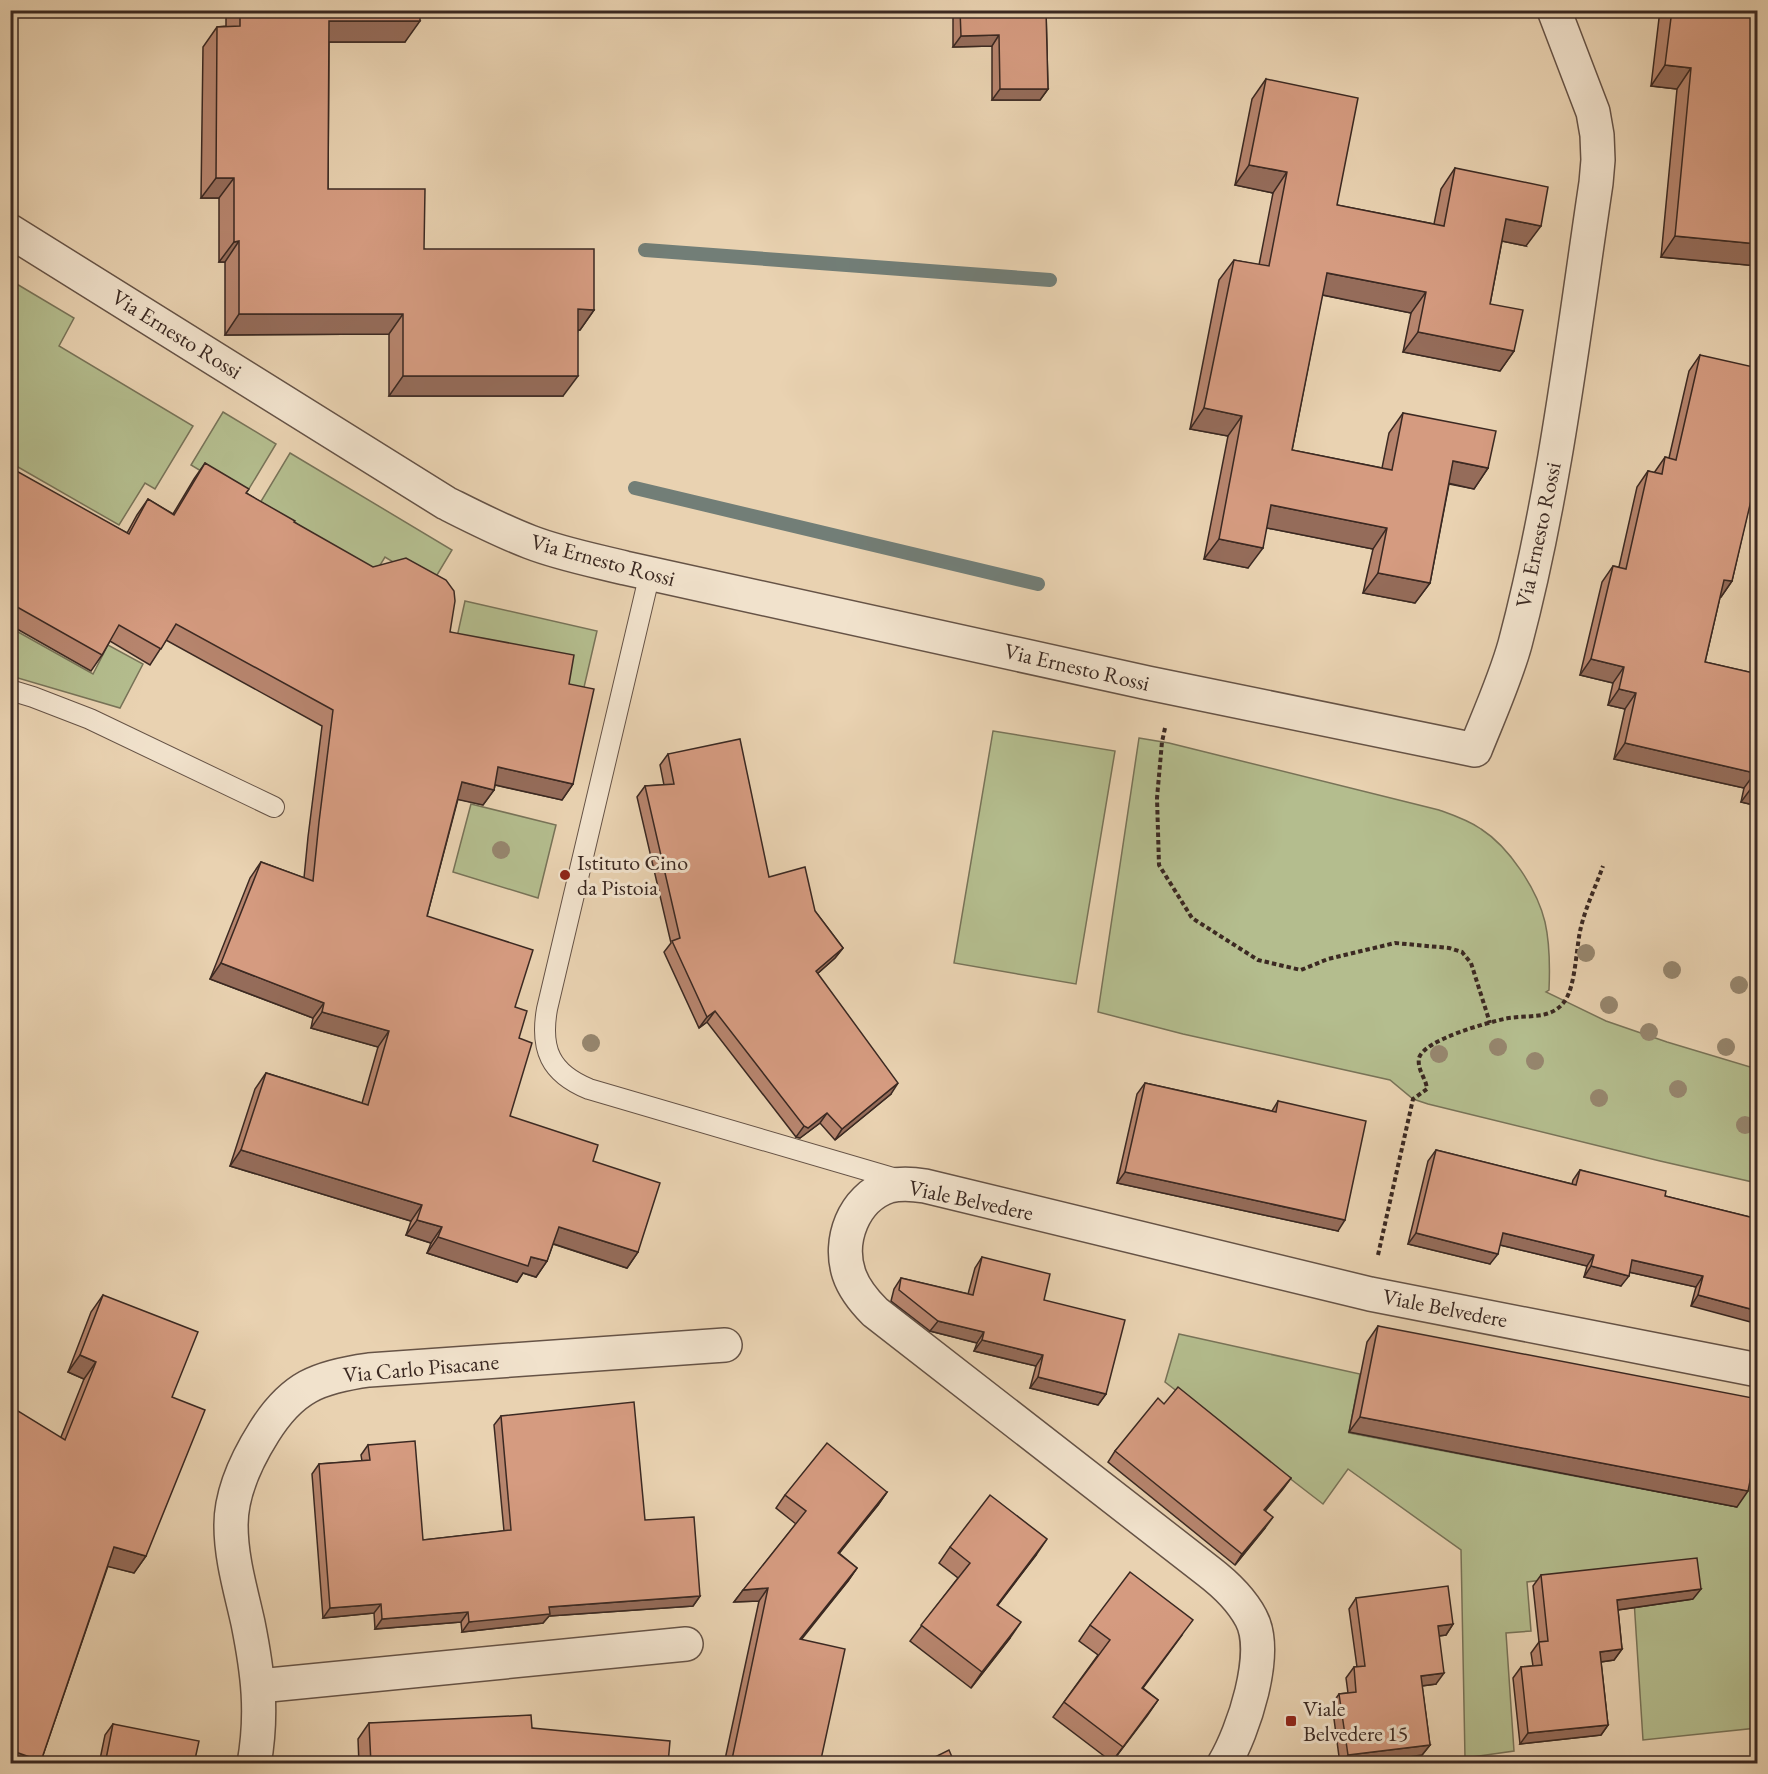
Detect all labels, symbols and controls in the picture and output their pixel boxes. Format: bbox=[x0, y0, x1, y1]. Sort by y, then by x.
street label: Via Ernesto Rossi bbox=[106, 282, 248, 386]
street label: Via Ernesto Rossi bbox=[1508, 459, 1568, 611]
street label: Via Ernesto Rossi bbox=[528, 527, 678, 593]
street label: Via Ernesto Rossi bbox=[1001, 636, 1153, 698]
place label: Istituto Cino da Pistoia bbox=[577, 848, 688, 902]
marker: Istituto Cino da Pistoia bbox=[558, 868, 572, 882]
street label: Viale Belvedere bbox=[906, 1173, 1036, 1227]
street label: Viale Belvedere bbox=[1380, 1282, 1510, 1334]
street label: Via Carlo Pisacane bbox=[342, 1347, 501, 1389]
place label: Viale Belvedere 15 bbox=[1303, 1694, 1408, 1748]
marker: Viale Belvedere 15 bbox=[1284, 1714, 1298, 1728]

